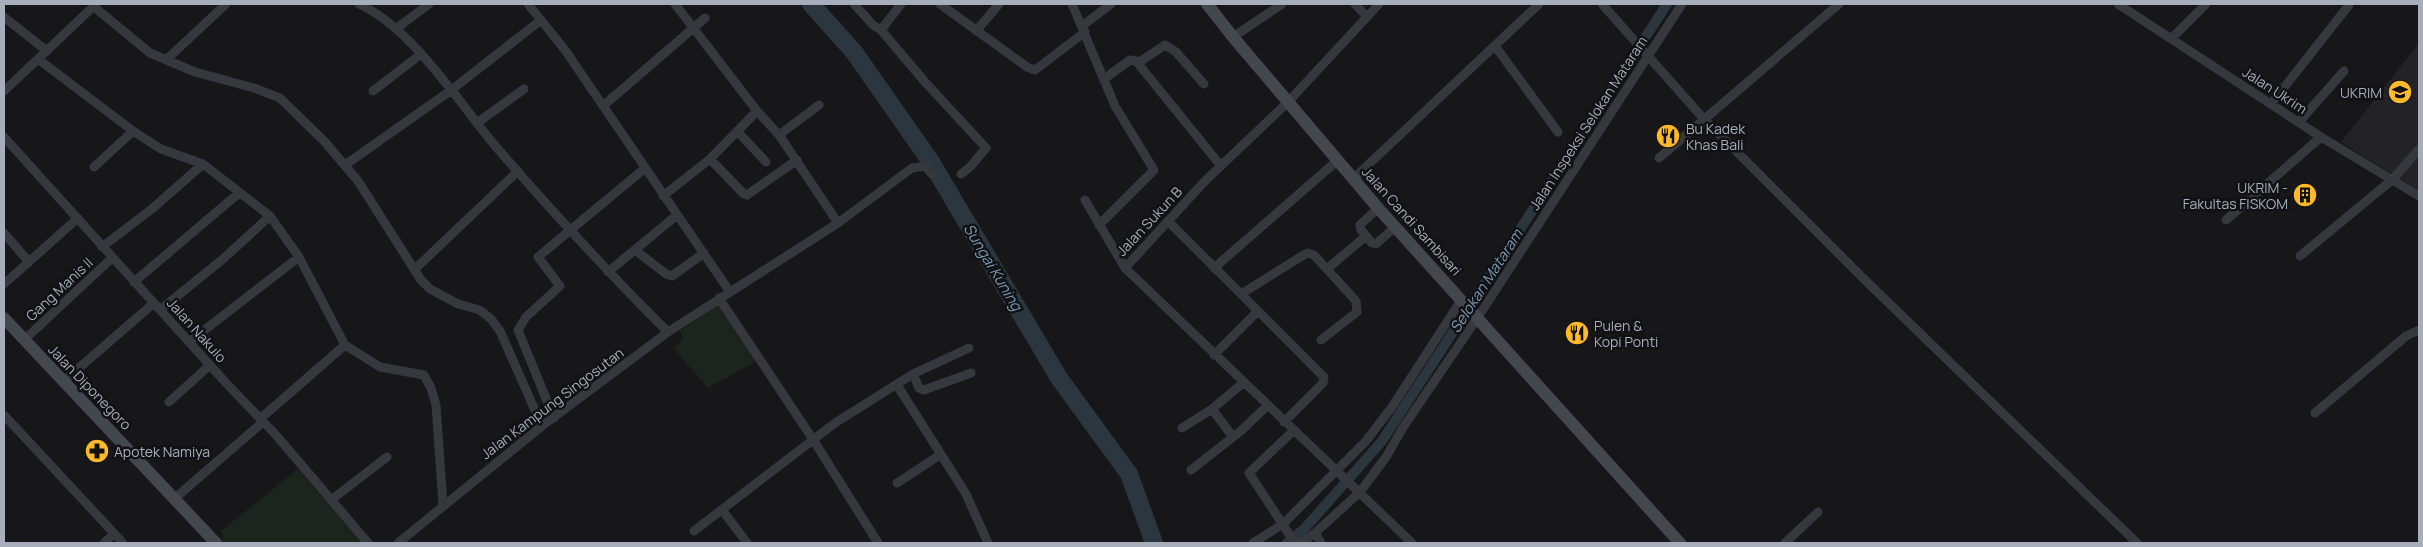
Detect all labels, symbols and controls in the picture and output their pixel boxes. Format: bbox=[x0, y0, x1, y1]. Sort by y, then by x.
street label: Jalan Inspeksi Selokan Mataram bbox=[1525, 32, 1651, 214]
street label: Jalan Ukrim bbox=[2239, 62, 2311, 118]
school or university icon: UKRIM bbox=[2387, 79, 2413, 105]
place label: UKRIM bbox=[2340, 83, 2382, 102]
place label: Bu Kadek Khas Bali bbox=[1686, 119, 1746, 154]
restaurant icon: Bu Kadek Khas Bali bbox=[1655, 123, 1681, 149]
street label: Jalan Candi Sambisari bbox=[1358, 163, 1466, 279]
place label: UKRIM - Fakultas FISKOM bbox=[2183, 178, 2288, 213]
street label: Jalan Sukun B bbox=[1112, 182, 1186, 260]
building icon: UKRIM - Fakultas FISKOM bbox=[2292, 182, 2318, 208]
water label: Sungai Kuning bbox=[959, 219, 1028, 315]
water label: Selokan Mataram bbox=[1445, 224, 1528, 337]
street label: Gang Manis II bbox=[21, 253, 97, 325]
street label: Jalan Nakulo bbox=[163, 294, 231, 366]
place label: Pulen & Kopi Ponti bbox=[1594, 316, 1658, 351]
restaurant icon: Pulen & Kopi Ponti bbox=[1564, 320, 1590, 346]
street label: Jalan Diponegoro bbox=[44, 340, 136, 434]
street label: Jalan Kampung Singosutan bbox=[477, 343, 627, 463]
pharmacy icon: Apotek Namiya bbox=[84, 438, 110, 464]
place label: Apotek Namiya bbox=[114, 442, 210, 461]

